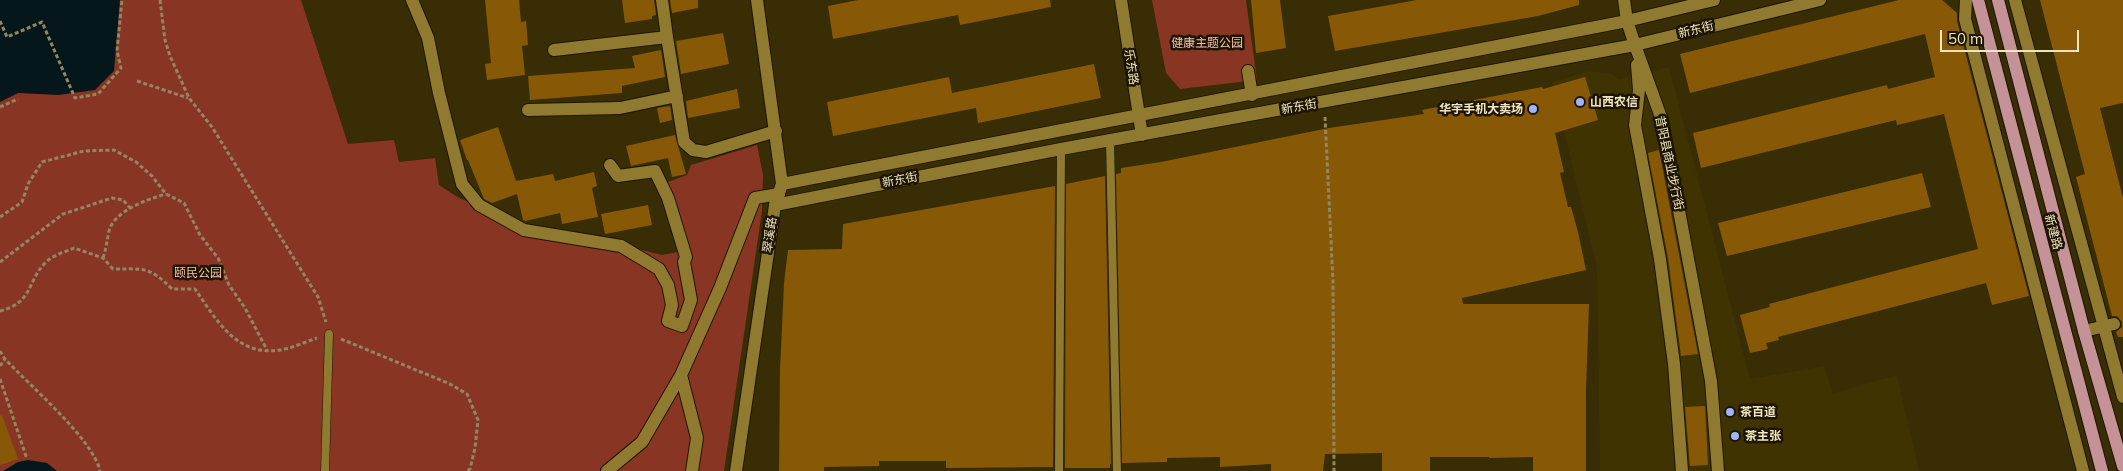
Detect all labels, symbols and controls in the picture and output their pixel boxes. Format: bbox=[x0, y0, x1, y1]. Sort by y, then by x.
street label: 新东街 bbox=[1677, 19, 1715, 41]
scale bar bbox=[1943, 20, 2082, 52]
text: 50 m bbox=[1948, 29, 1983, 48]
park label: 健康主题公园 bbox=[1171, 36, 1243, 50]
street label: 乐东路 bbox=[1121, 48, 1141, 86]
place label: 山西农信 bbox=[1590, 95, 1638, 109]
marker: 山西农信 bbox=[1574, 96, 1586, 108]
street label: 新东街 bbox=[1280, 97, 1318, 117]
place label: 华宇手机大卖场 bbox=[1439, 102, 1523, 116]
marker: 华宇手机大卖场 bbox=[1527, 103, 1539, 115]
street label: 昔阳县商业步行街 bbox=[1652, 115, 1686, 211]
street label: 新东街 bbox=[881, 169, 919, 191]
street label: 新建路 bbox=[2041, 213, 2065, 251]
street label: 翠溪路 bbox=[760, 216, 780, 254]
park label: 颐民公园 bbox=[174, 266, 222, 280]
place label: 茶百道 bbox=[1740, 405, 1776, 419]
marker: 茶百道 bbox=[1724, 406, 1736, 418]
place label: 茶主张 bbox=[1745, 429, 1781, 443]
marker: 茶主张 bbox=[1729, 430, 1741, 442]

